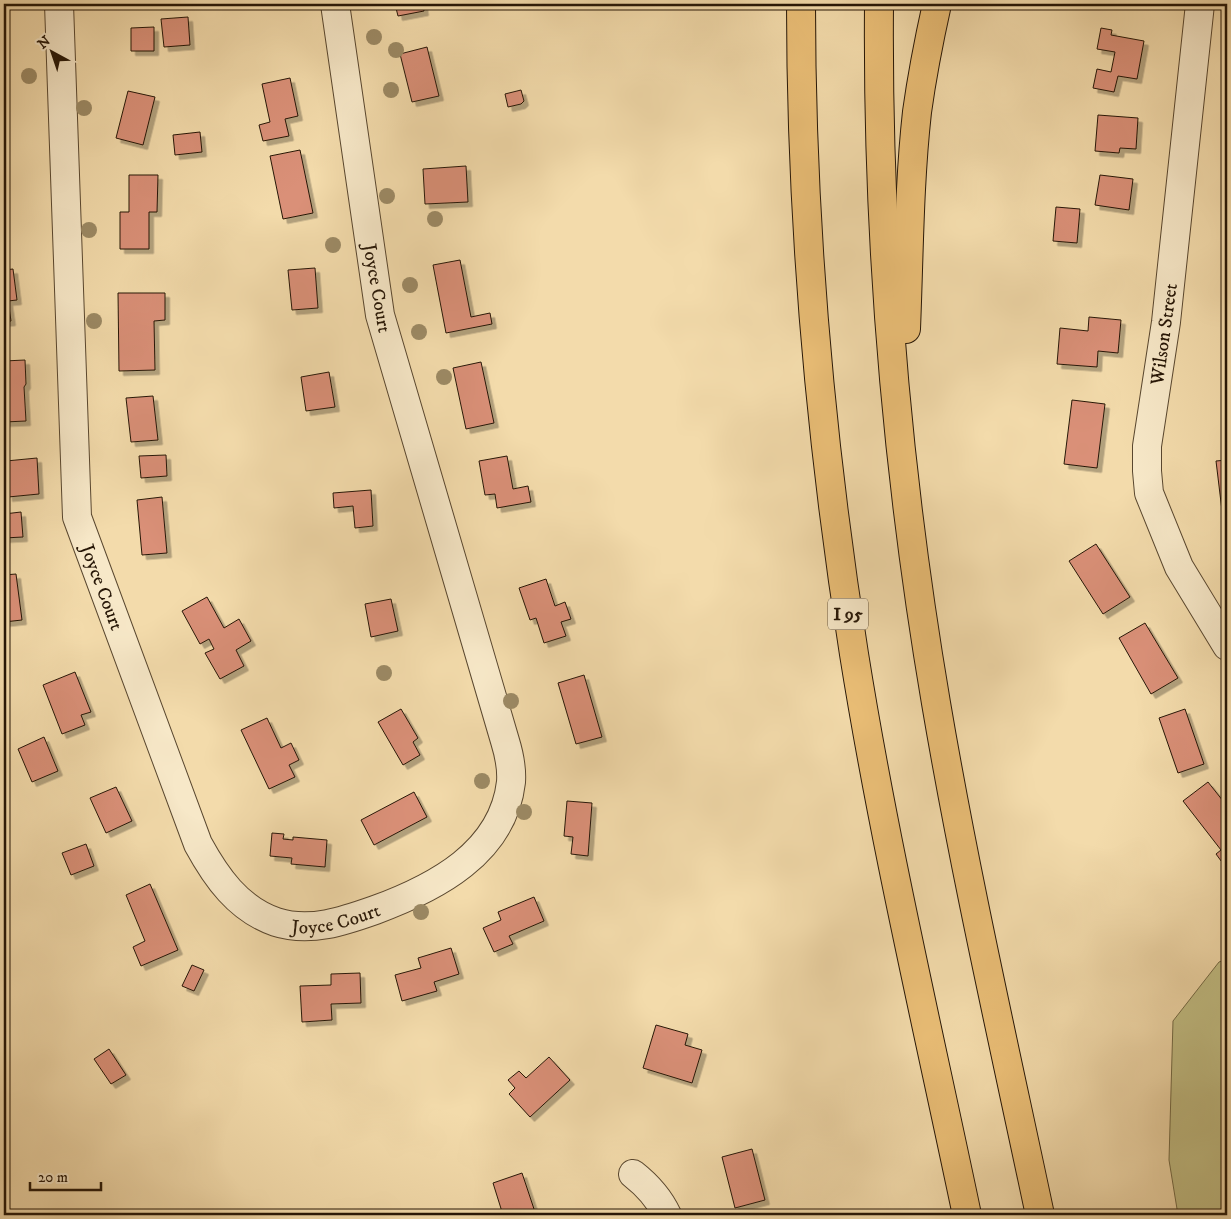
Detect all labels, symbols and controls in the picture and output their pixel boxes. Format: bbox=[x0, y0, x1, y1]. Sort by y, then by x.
north arrow bbox=[28, 28, 78, 78]
text: N bbox=[34, 32, 55, 53]
street label: Joyce Court bbox=[357, 240, 396, 334]
street label: Wilson Street bbox=[1146, 282, 1183, 388]
street label: Joyce Court bbox=[74, 540, 128, 634]
road number: I 95 bbox=[828, 598, 868, 630]
street label: Joyce Court bbox=[289, 899, 383, 939]
scale bar bbox=[30, 1159, 101, 1191]
text: 20 m bbox=[38, 1168, 68, 1187]

